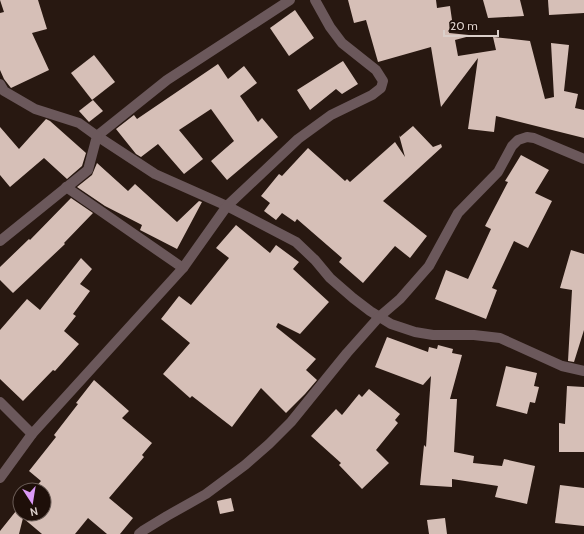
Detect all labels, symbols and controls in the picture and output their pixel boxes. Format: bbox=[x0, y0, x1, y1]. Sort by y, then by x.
scale bar bbox=[444, 12, 498, 38]
text: 20 m bbox=[450, 18, 478, 33]
north arrow bbox=[12, 482, 52, 522]
text: N bbox=[29, 504, 39, 519]

